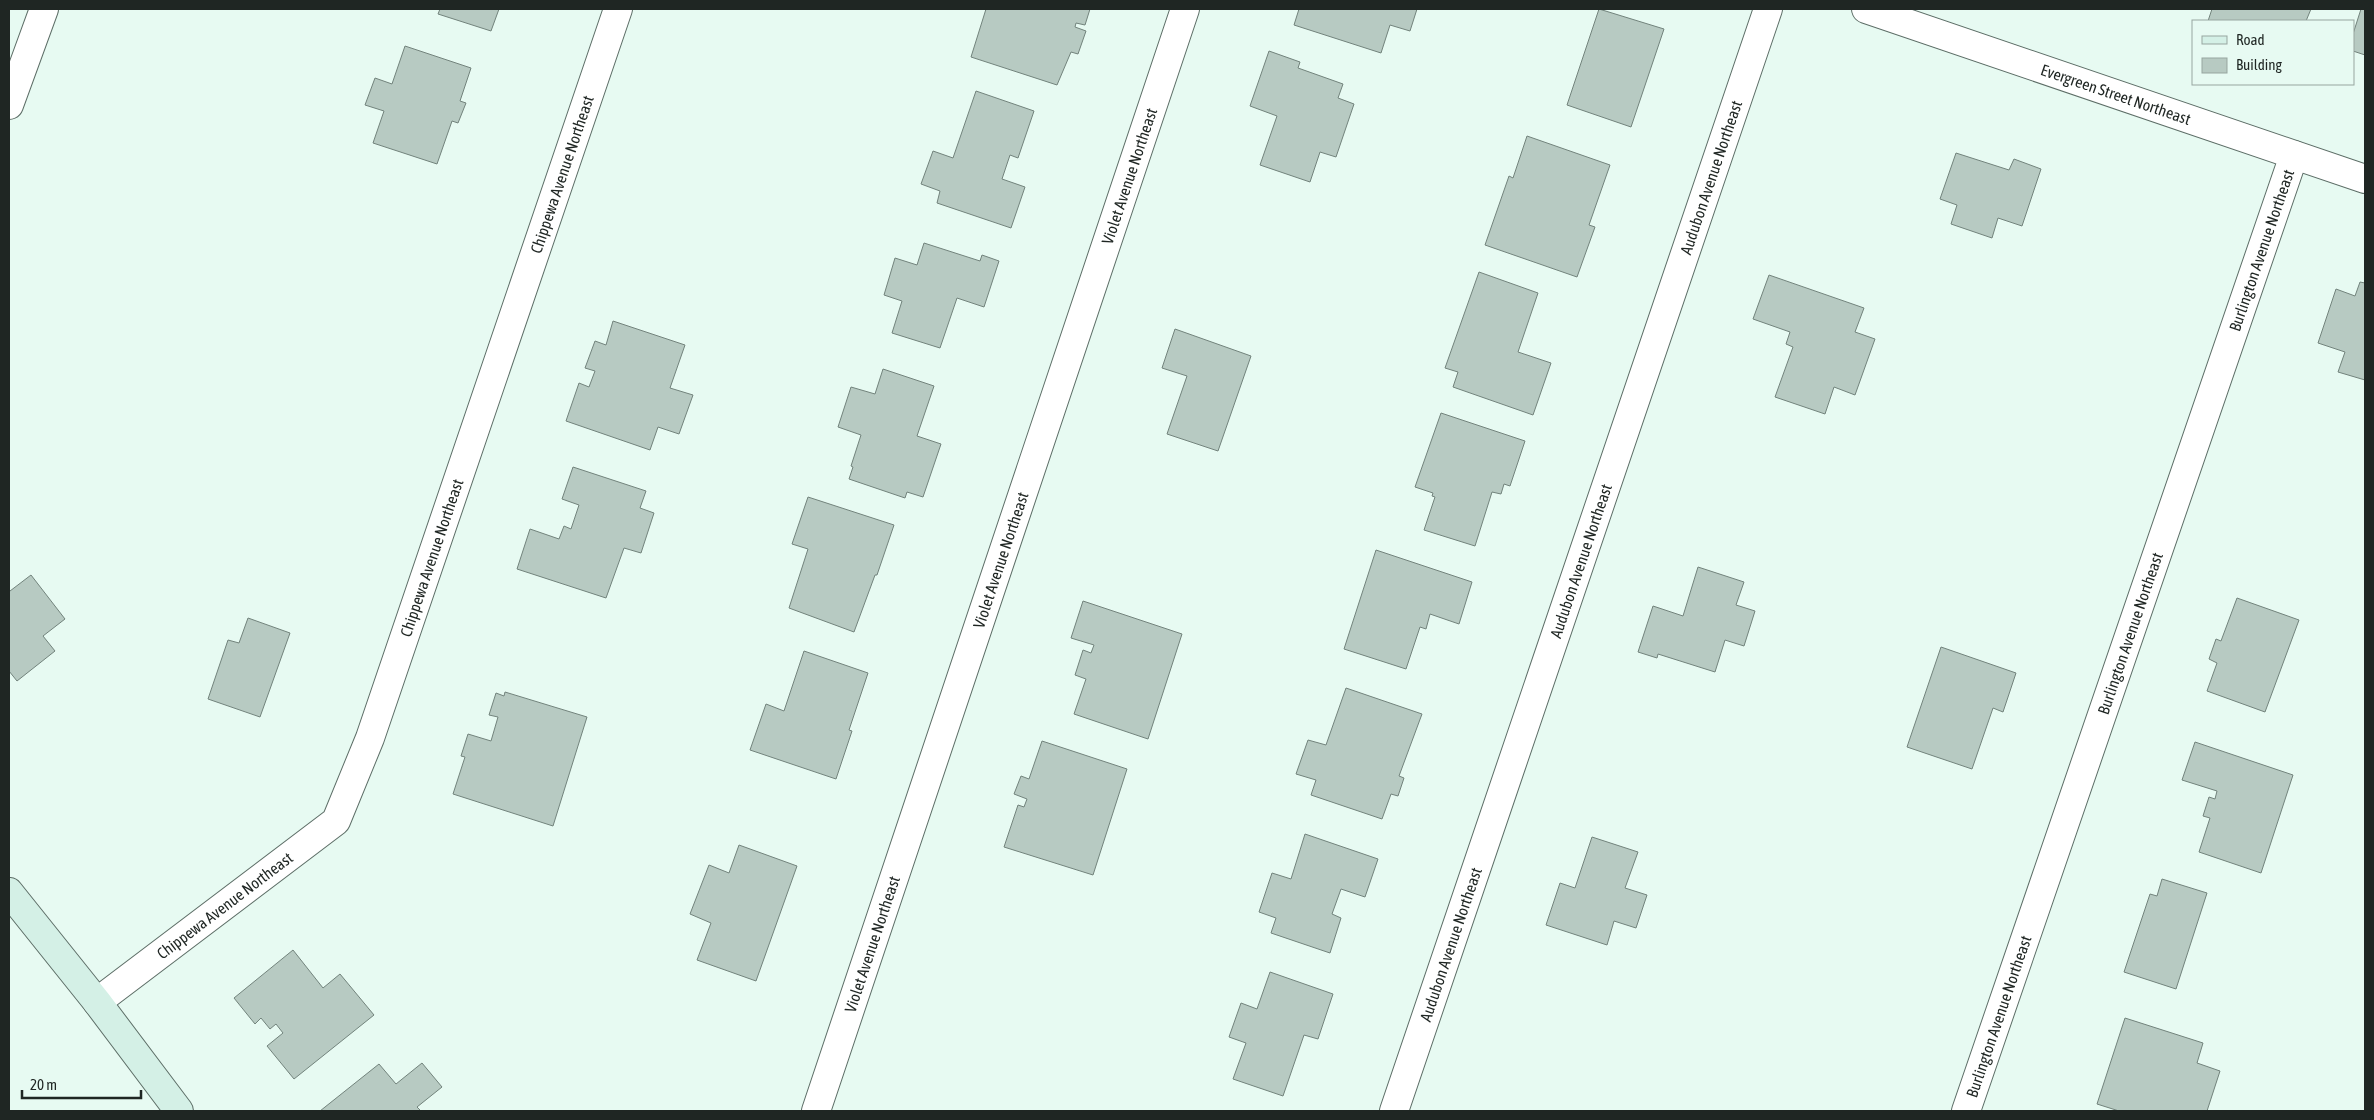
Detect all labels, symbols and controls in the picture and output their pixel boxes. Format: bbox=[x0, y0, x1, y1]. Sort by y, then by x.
legend bbox=[2192, 20, 2354, 85]
text: Road bbox=[2236, 31, 2265, 48]
text: Building bbox=[2236, 56, 2282, 73]
street label: Evergreen Street Northeast bbox=[2039, 60, 2194, 128]
street label: Chippewa Avenue Northeast bbox=[527, 93, 597, 255]
street label: Audubon Avenue Northeast bbox=[1676, 98, 1745, 257]
street label: Violet Avenue Northeast bbox=[1098, 105, 1160, 247]
street label: Burlington Avenue Northeast bbox=[2225, 167, 2298, 334]
street label: Chippewa Avenue Northeast bbox=[396, 476, 467, 639]
street label: Audubon Avenue Northeast bbox=[1546, 481, 1615, 640]
street label: Violet Avenue Northeast bbox=[969, 489, 1032, 631]
street label: Burlington Avenue Northeast bbox=[2094, 550, 2166, 717]
street label: Chippewa Avenue Northeast bbox=[153, 848, 296, 963]
street label: Audubon Avenue Northeast bbox=[1416, 865, 1485, 1024]
street label: Violet Avenue Northeast bbox=[841, 873, 903, 1015]
street label: Burlington Avenue Northeast bbox=[1962, 933, 2035, 1100]
scale bar bbox=[22, 1068, 141, 1100]
text: 20 m bbox=[30, 1076, 57, 1093]

